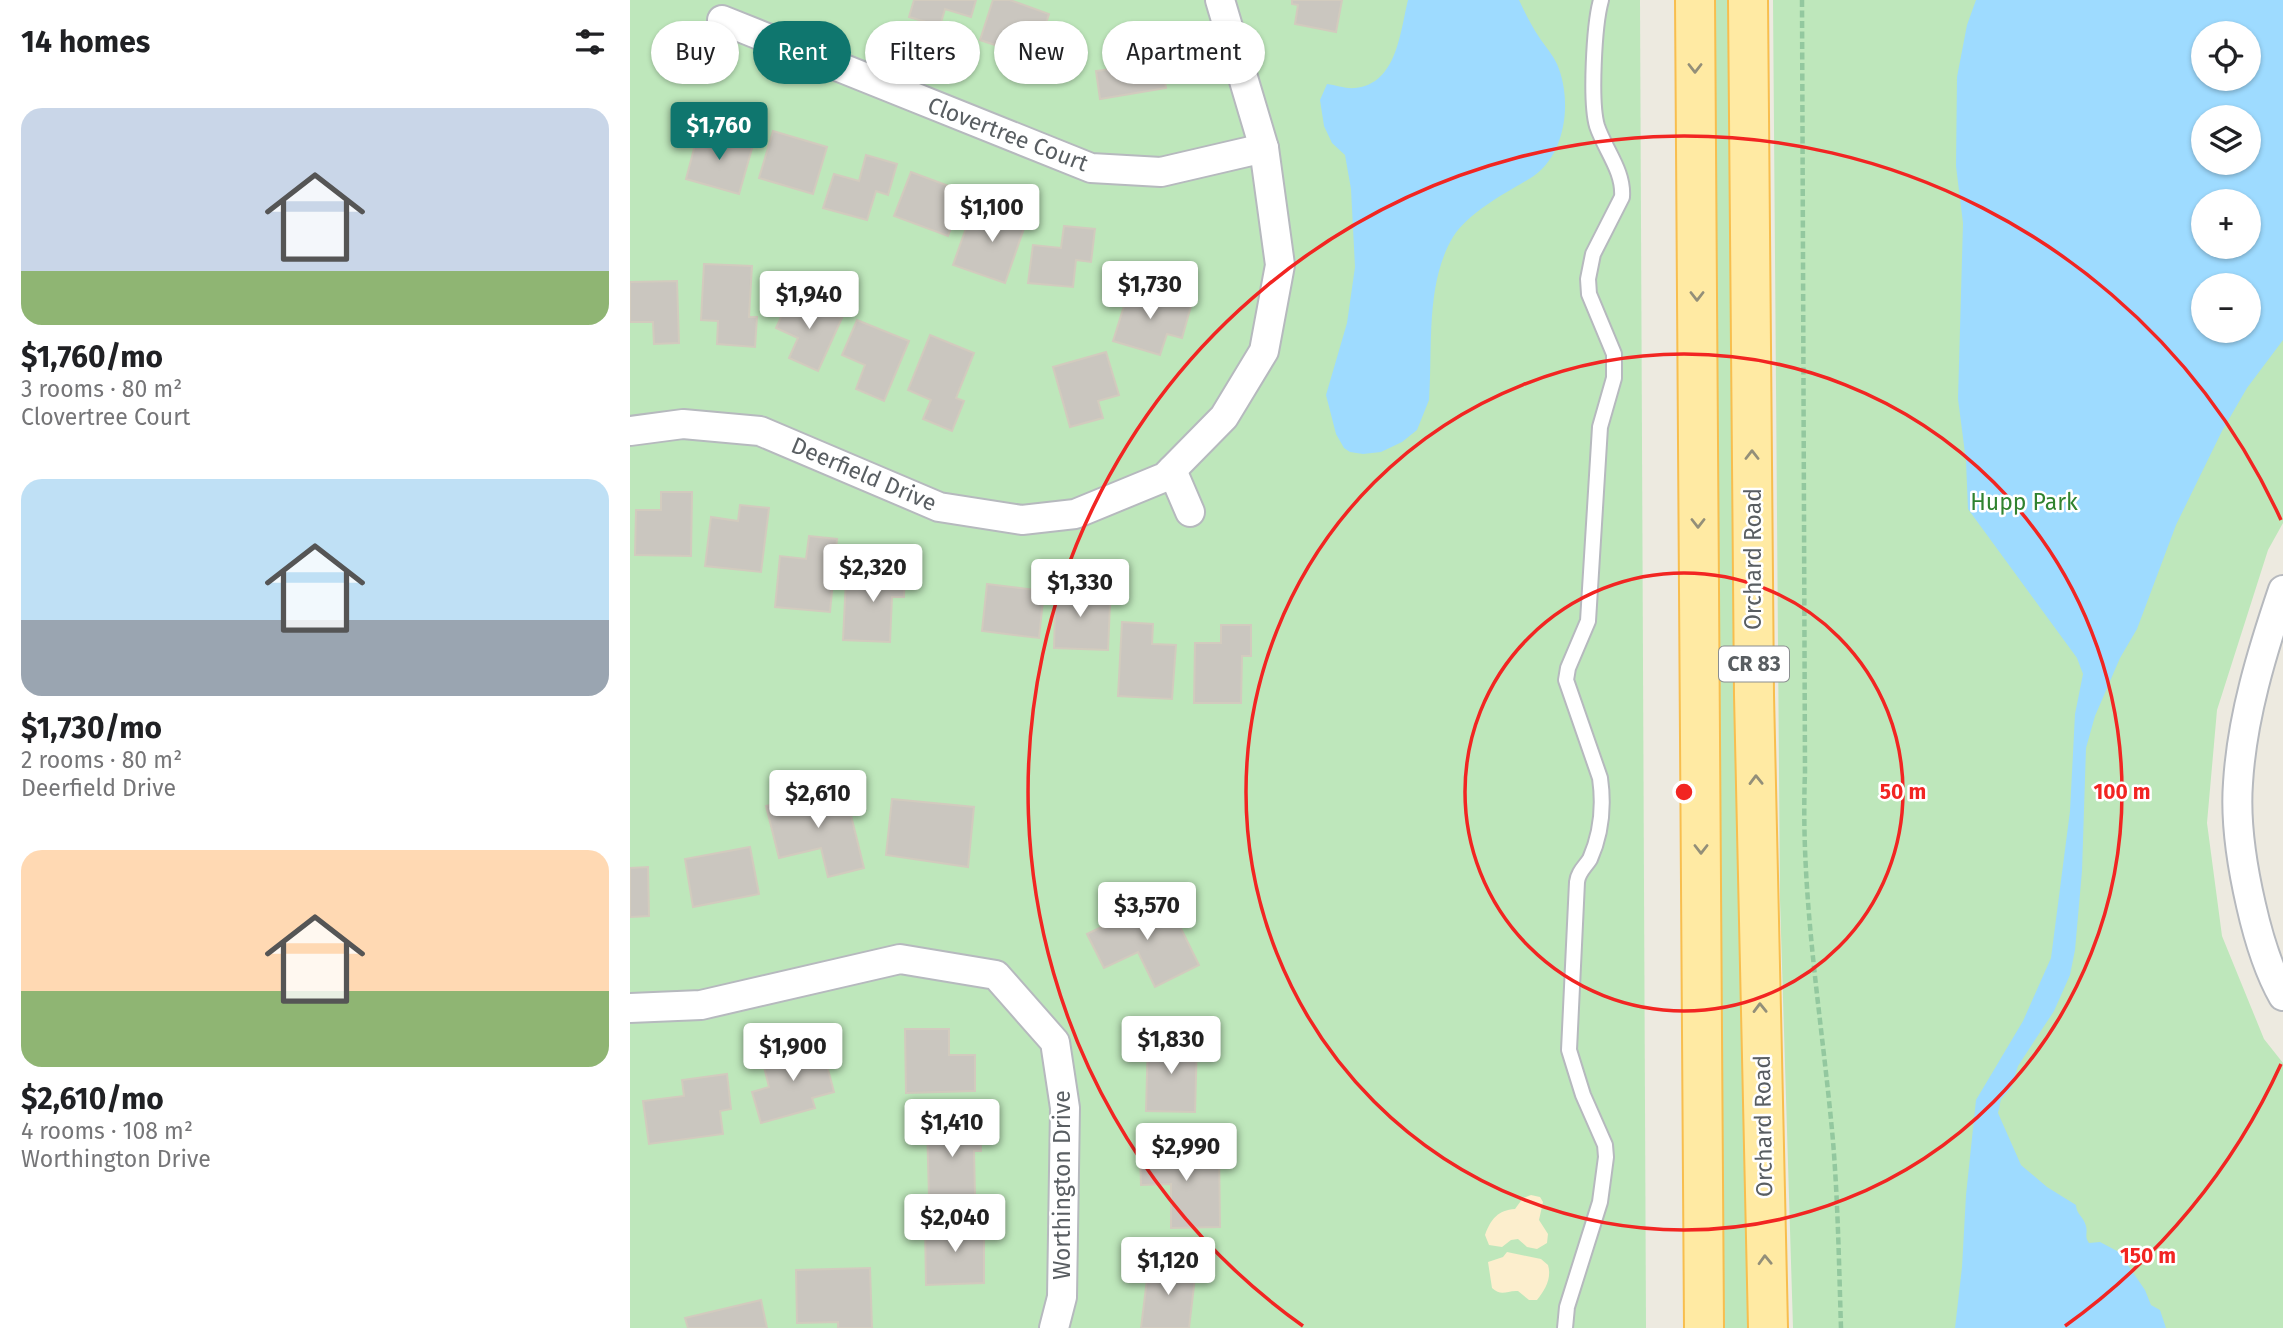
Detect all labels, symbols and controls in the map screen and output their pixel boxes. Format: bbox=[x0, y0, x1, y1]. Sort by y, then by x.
chip: Buy bbox=[651, 21, 739, 84]
chip: Rent bbox=[753, 21, 851, 84]
chip: Filters bbox=[865, 21, 980, 84]
chip: New bbox=[994, 21, 1088, 84]
chip: Apartment bbox=[1102, 21, 1265, 84]
map controls bbox=[2191, 21, 2261, 343]
button: locate bbox=[2191, 21, 2261, 91]
icon: filters bbox=[571, 23, 609, 61]
text: 14 homes bbox=[21, 24, 150, 60]
one-way arrow bbox=[1687, 63, 1703, 74]
street label: Clovertree Court bbox=[924, 91, 1093, 178]
pin: $1,760 bbox=[662, 102, 776, 162]
button: layers bbox=[2191, 105, 2261, 175]
text: $1,760 bbox=[687, 111, 751, 139]
icon: home bbox=[252, 154, 378, 280]
pin: $1,100 bbox=[935, 184, 1049, 244]
button: + bbox=[2191, 189, 2261, 259]
text: $1,100 bbox=[960, 193, 1024, 221]
pin: $1,730 bbox=[1093, 262, 1207, 321]
text: $1,730 bbox=[1118, 270, 1182, 298]
pin: $1,940 bbox=[752, 272, 866, 331]
button: − bbox=[2191, 273, 2261, 343]
text: $1,940 bbox=[776, 280, 842, 308]
one-way arrow bbox=[1689, 291, 1705, 301]
text: $1,760/mo bbox=[21, 339, 163, 375]
text: 3 rooms · 80 m² bbox=[21, 375, 182, 403]
text: Clovertree Court bbox=[21, 403, 190, 431]
street label: Deerfield Drive bbox=[787, 431, 941, 517]
one-way arrow bbox=[1744, 449, 1760, 460]
street label: Orchard Road bbox=[1739, 488, 1767, 630]
park label: Hupp Park bbox=[1970, 488, 2078, 516]
one-way arrow bbox=[1690, 518, 1706, 529]
icon: home bbox=[252, 525, 378, 651]
pin: $2,320 bbox=[816, 544, 930, 604]
text: $2,320 bbox=[839, 553, 907, 581]
pin: $1,330 bbox=[1023, 560, 1137, 619]
text: $1,330 bbox=[1047, 568, 1113, 596]
road number: CR 83 bbox=[1719, 646, 1789, 682]
text: $1,730/mo bbox=[21, 710, 162, 746]
text: 2 rooms · 80 m² bbox=[21, 746, 182, 774]
pin: $2,610 bbox=[761, 770, 875, 830]
text: Deerfield Drive bbox=[21, 774, 176, 802]
one-way arrow bbox=[1748, 775, 1763, 786]
text: $2,610 bbox=[785, 779, 851, 807]
text: 50 m bbox=[1880, 779, 1926, 805]
text: 100 m bbox=[2093, 779, 2151, 805]
centre of rings bbox=[1672, 780, 1696, 804]
one-way arrow bbox=[1693, 843, 1708, 854]
pin: $3,570 bbox=[1090, 883, 1204, 942]
text: $3,570 bbox=[1114, 891, 1180, 919]
icon: home bbox=[252, 896, 378, 1022]
one-way arrow bbox=[1752, 1002, 1768, 1013]
pin: $1,830 bbox=[1114, 1016, 1228, 1076]
pin: $1,900 bbox=[736, 1024, 850, 1083]
text: $1,830 bbox=[1138, 1025, 1204, 1053]
text: $1,900 bbox=[759, 1032, 827, 1060]
street label: Orchard Road bbox=[1748, 1055, 1778, 1197]
text: $2,610/mo bbox=[21, 1081, 164, 1117]
street label: Worthington Drive bbox=[1048, 1090, 1076, 1280]
pin: $1,410 bbox=[895, 1100, 1009, 1159]
text: $1,410 bbox=[921, 1108, 983, 1136]
text: 4 rooms · 108 m² bbox=[21, 1117, 193, 1145]
pin: $2,990 bbox=[1129, 1124, 1243, 1183]
text: $2,990 bbox=[1152, 1132, 1220, 1160]
text: Worthington Drive bbox=[21, 1145, 211, 1173]
pin: $2,040 bbox=[898, 1194, 1012, 1254]
text: $2,040 bbox=[920, 1203, 990, 1231]
pin: $1,120 bbox=[1111, 1238, 1225, 1297]
text: 150 m bbox=[2120, 1243, 2176, 1269]
text: $1,120 bbox=[1137, 1246, 1199, 1274]
one-way arrow bbox=[1758, 1254, 1773, 1265]

